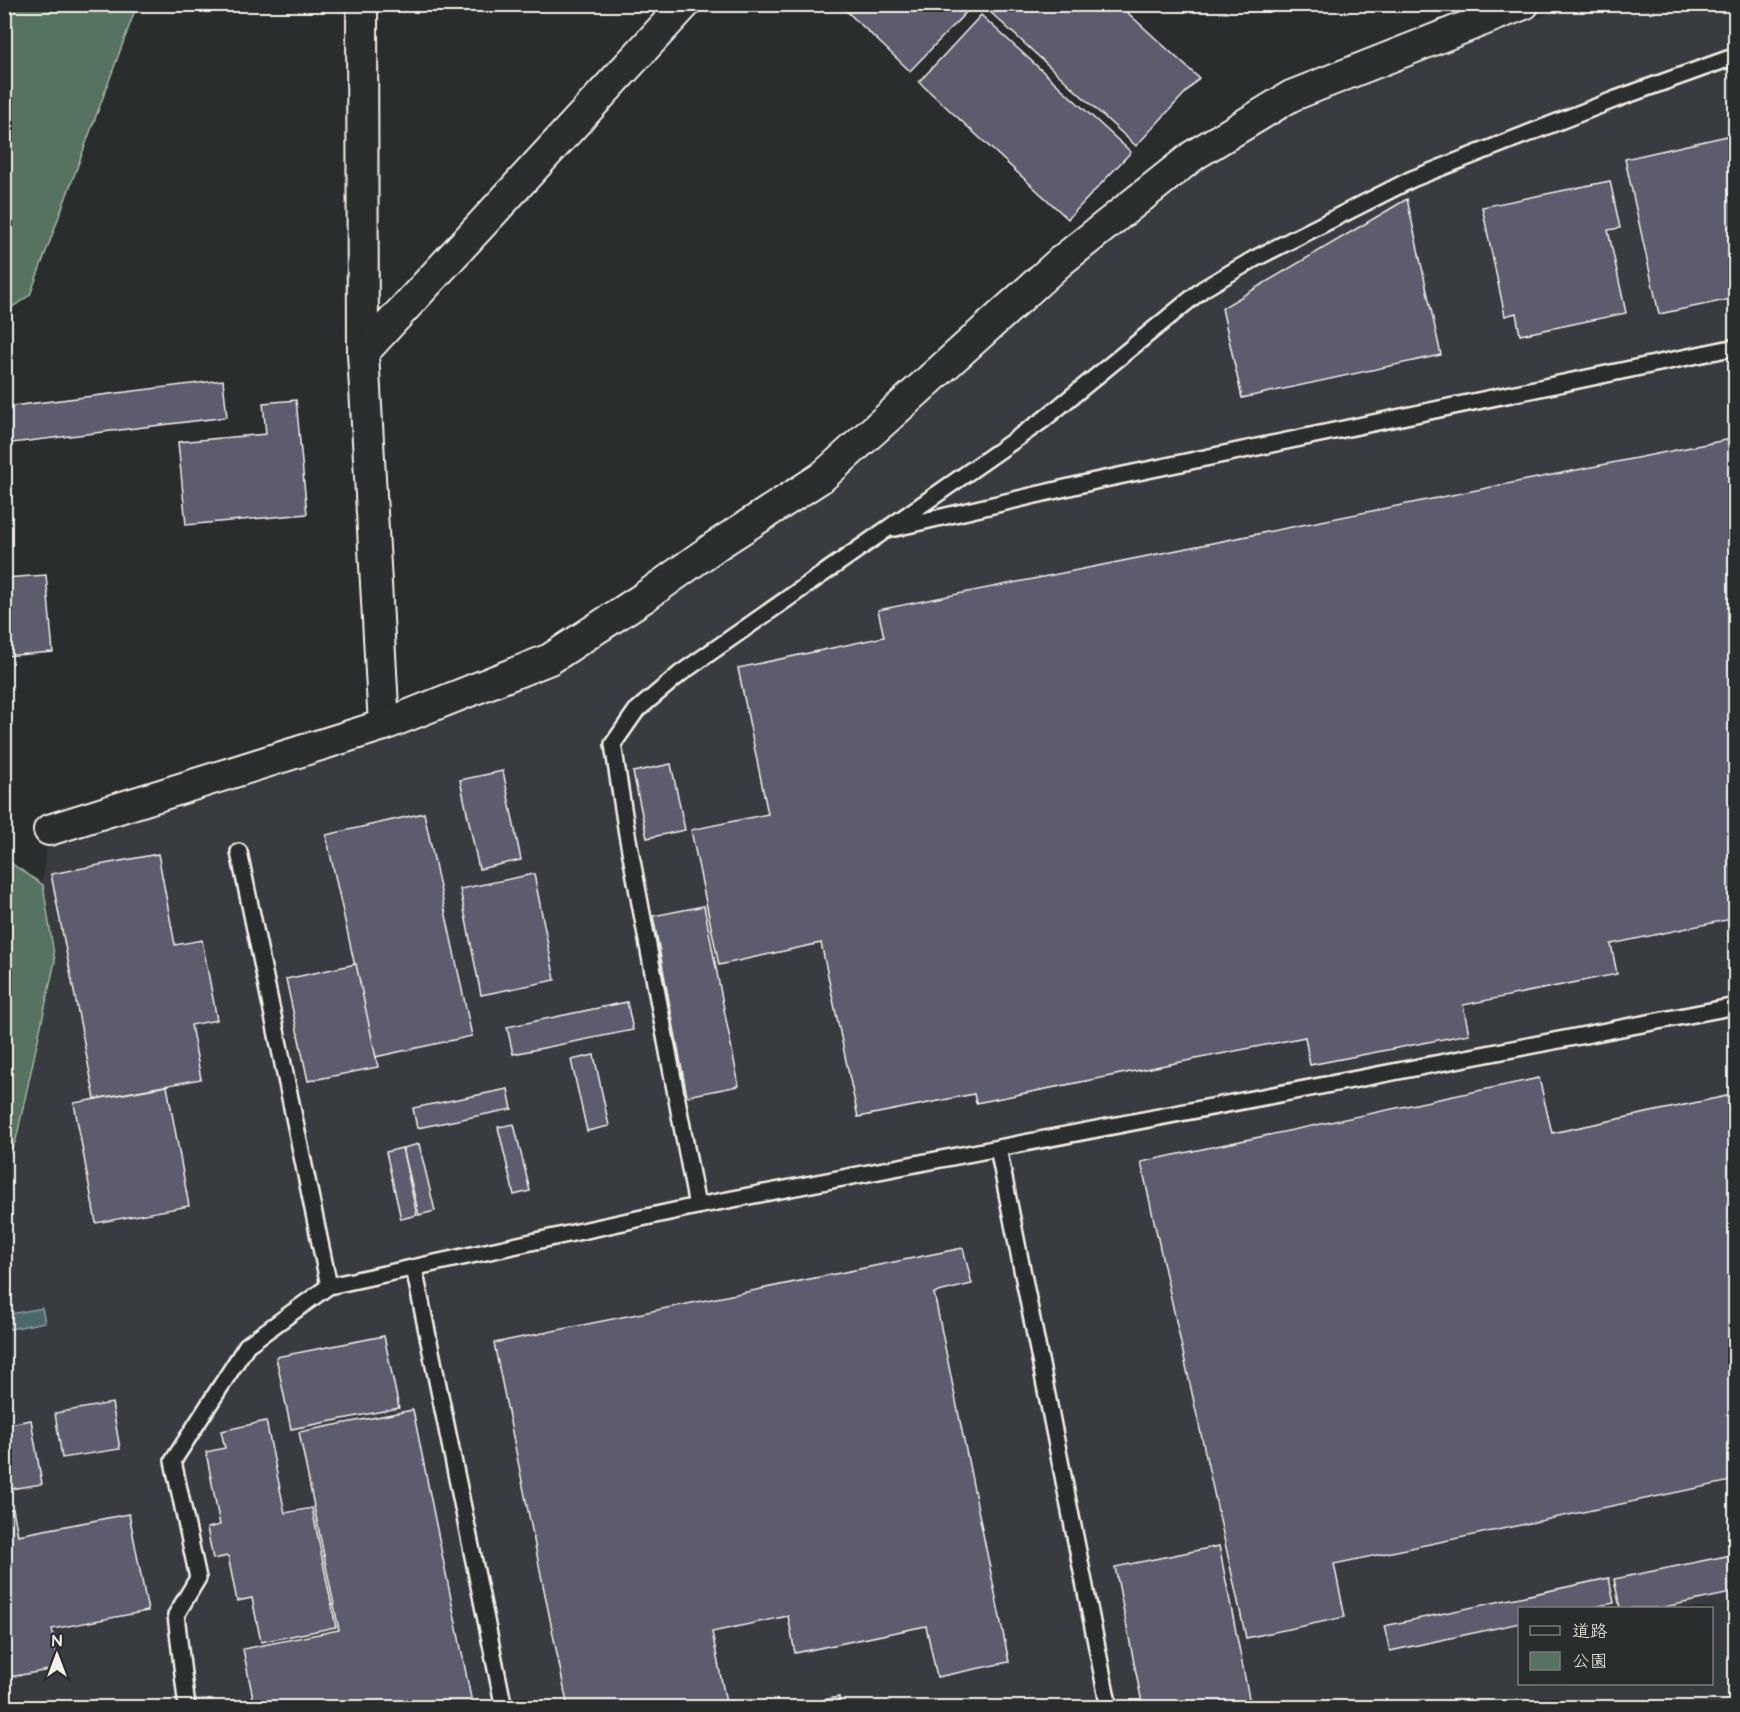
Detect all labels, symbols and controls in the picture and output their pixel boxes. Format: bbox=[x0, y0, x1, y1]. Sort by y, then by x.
legend bbox=[1518, 1607, 1713, 1685]
text: 道路 bbox=[1572, 1619, 1608, 1644]
north arrow bbox=[27, 1625, 87, 1685]
text: N bbox=[52, 1630, 62, 1652]
text: 公園 bbox=[1572, 1649, 1608, 1674]

